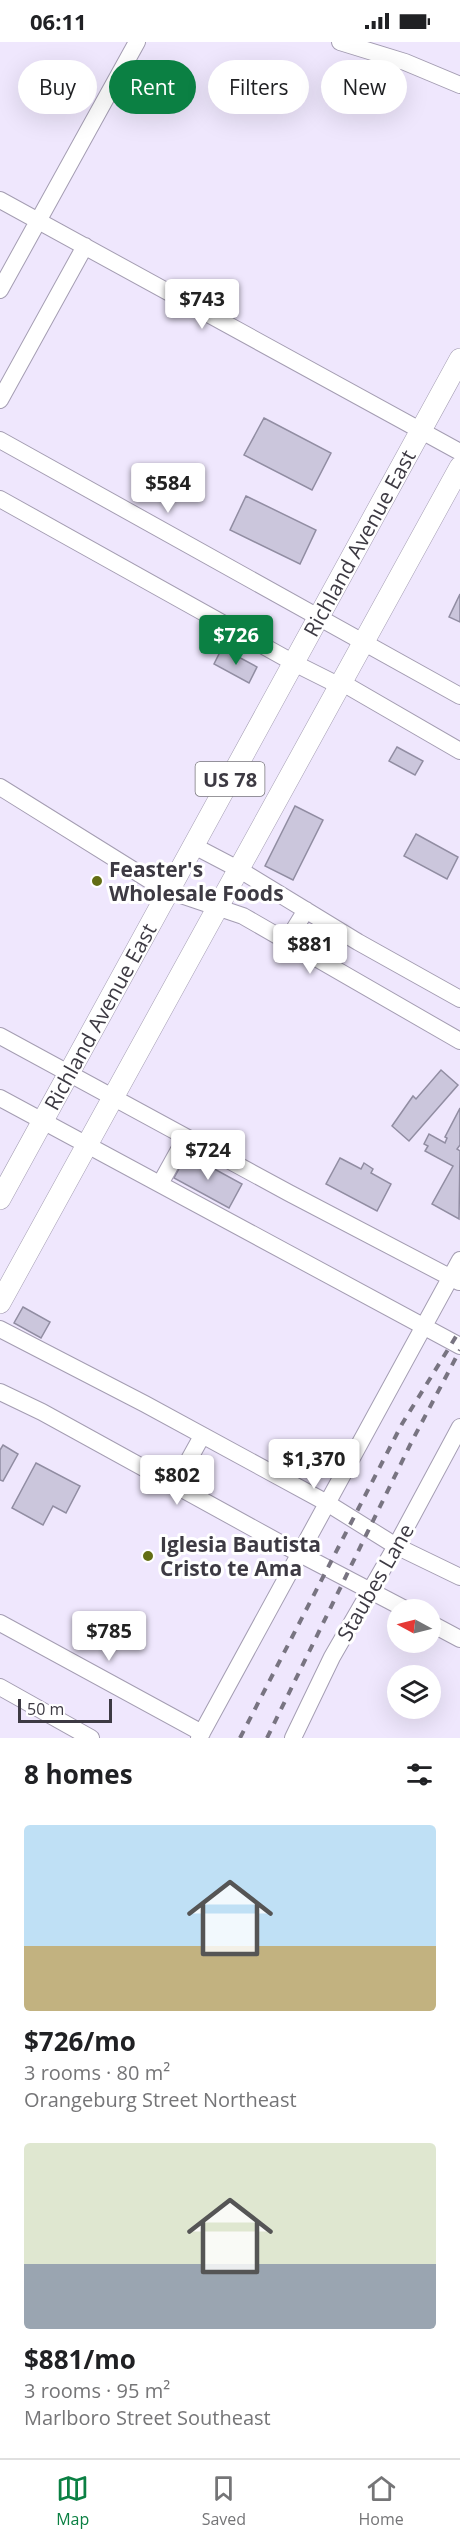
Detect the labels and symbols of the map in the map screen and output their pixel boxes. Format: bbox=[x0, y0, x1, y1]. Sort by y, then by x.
pin: $743 bbox=[166, 279, 238, 330]
street label: Richland Avenue East bbox=[297, 445, 422, 641]
pin: $584 bbox=[132, 463, 204, 514]
pin: $726 bbox=[200, 615, 272, 666]
road number: US 78 bbox=[196, 762, 264, 796]
place label: Feaster's Wholesale Foods bbox=[109, 855, 284, 907]
marker: Feaster's Wholesale Foods bbox=[90, 874, 104, 888]
street label: Richland Avenue East bbox=[37, 918, 162, 1115]
pin: $881 bbox=[274, 924, 346, 975]
pin: $724 bbox=[172, 1130, 244, 1181]
pin: $1,370 bbox=[265, 1439, 363, 1490]
pin: $802 bbox=[141, 1455, 213, 1506]
street label: Staubes Lane bbox=[330, 1518, 420, 1646]
place label: Iglesia Bautista Cristo te Ama bbox=[160, 1530, 321, 1582]
marker: Iglesia Bautista Cristo te Ama bbox=[141, 1549, 155, 1563]
north arrow bbox=[387, 1599, 441, 1653]
pin: $785 bbox=[73, 1611, 145, 1662]
scale bar bbox=[18, 1696, 112, 1724]

